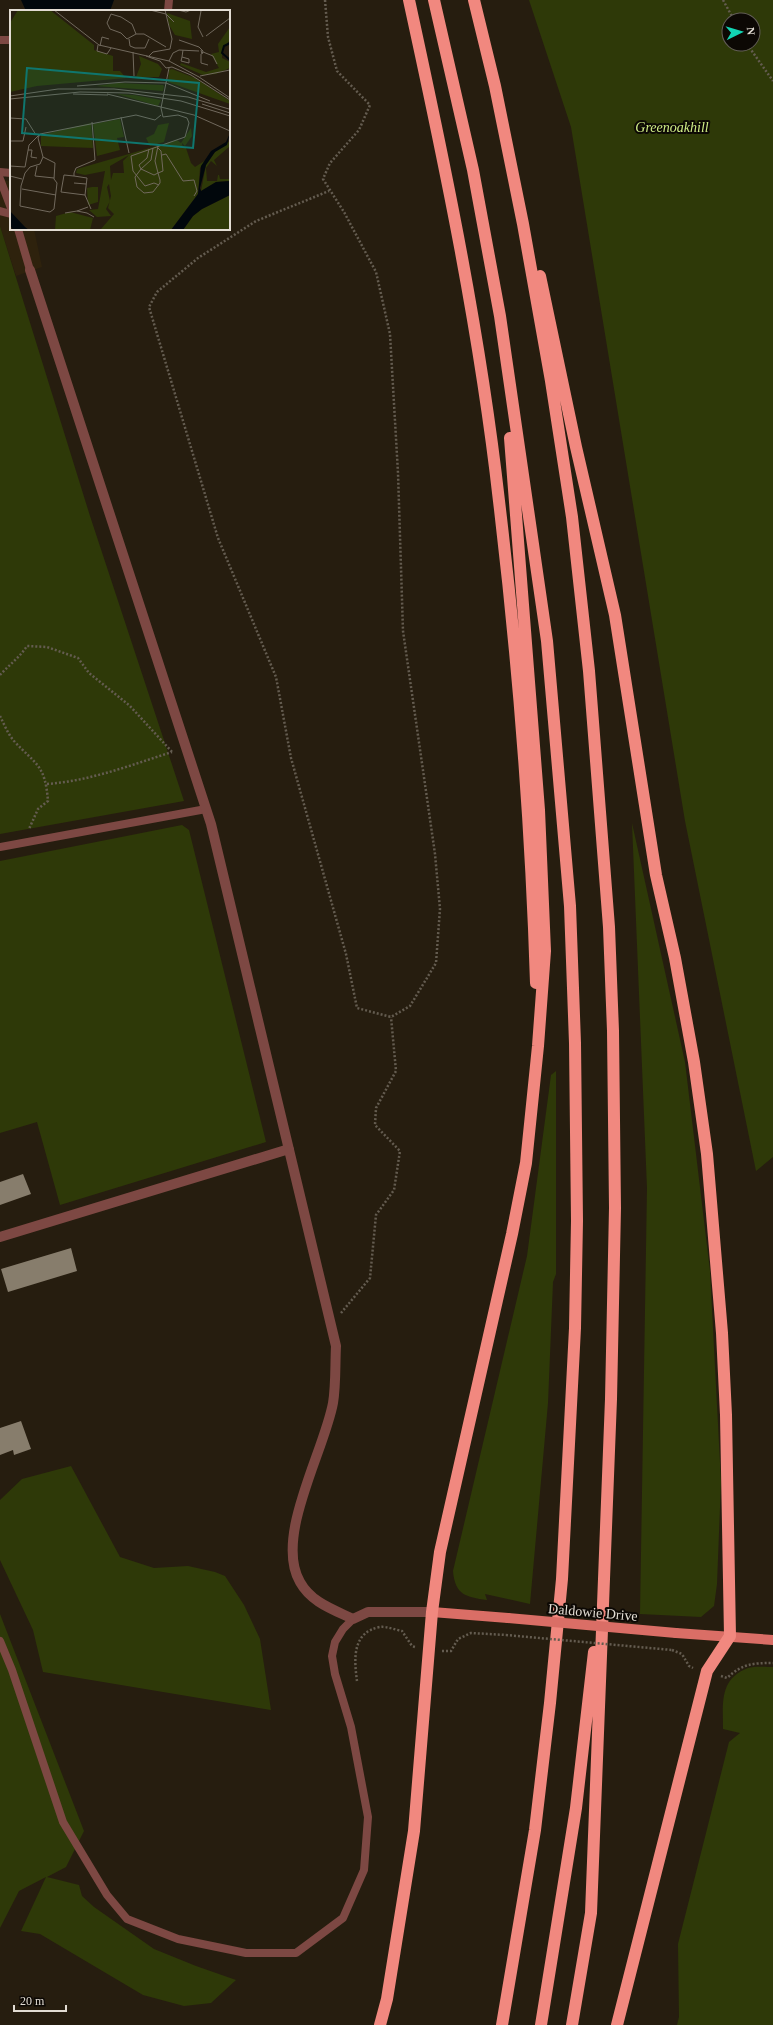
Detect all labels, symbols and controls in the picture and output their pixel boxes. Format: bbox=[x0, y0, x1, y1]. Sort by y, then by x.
inset map bbox=[10, 10, 230, 230]
north arrow bbox=[721, 12, 761, 52]
text: N bbox=[745, 27, 757, 36]
park label: Greenoakhill bbox=[635, 120, 709, 135]
street label: Daldowie Drive bbox=[548, 1601, 638, 1624]
scale bar bbox=[14, 1987, 66, 2013]
text: 20 m bbox=[20, 1994, 45, 2008]

